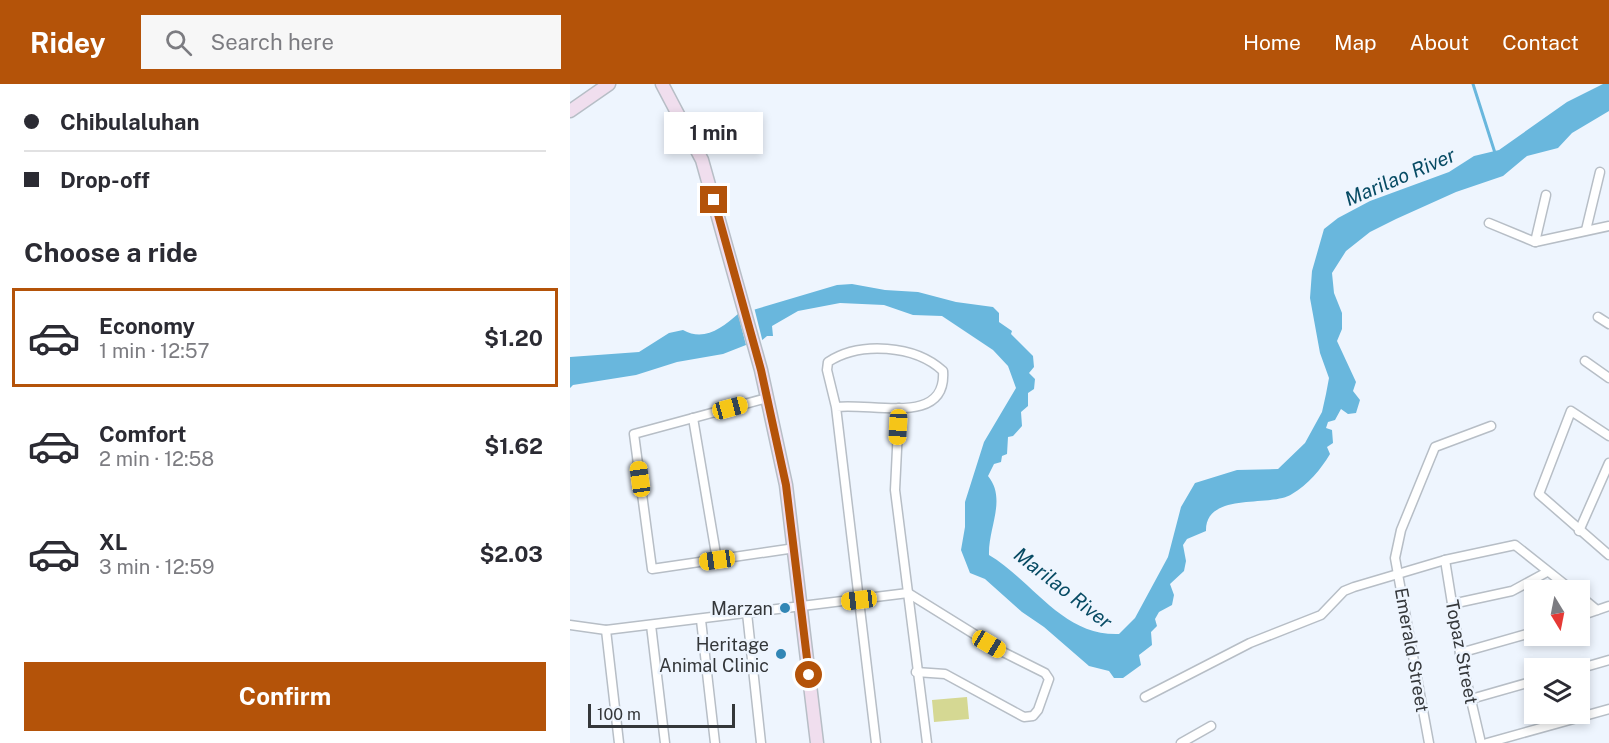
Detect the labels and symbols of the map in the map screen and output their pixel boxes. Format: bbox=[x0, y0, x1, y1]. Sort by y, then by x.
callout: 1 min bbox=[664, 113, 764, 155]
water label: Marilao River bbox=[1341, 143, 1459, 211]
route end bbox=[700, 186, 727, 213]
car bbox=[710, 395, 750, 421]
car bbox=[888, 409, 908, 445]
car bbox=[629, 460, 651, 498]
water label: Marilao River bbox=[1009, 542, 1117, 634]
car bbox=[698, 549, 736, 571]
north arrow bbox=[1524, 580, 1590, 646]
street label: Emerald Street bbox=[1391, 586, 1433, 714]
car bbox=[840, 589, 878, 611]
place label: Marzan bbox=[711, 598, 773, 619]
street label: Topaz Street bbox=[1442, 598, 1482, 706]
marker: Marzan bbox=[778, 601, 792, 615]
car bbox=[969, 627, 1009, 661]
place label: Heritage Animal Clinic bbox=[659, 634, 769, 676]
marker: Heritage Animal Clinic bbox=[774, 647, 788, 661]
route start bbox=[795, 661, 822, 688]
scale bar bbox=[588, 701, 735, 728]

